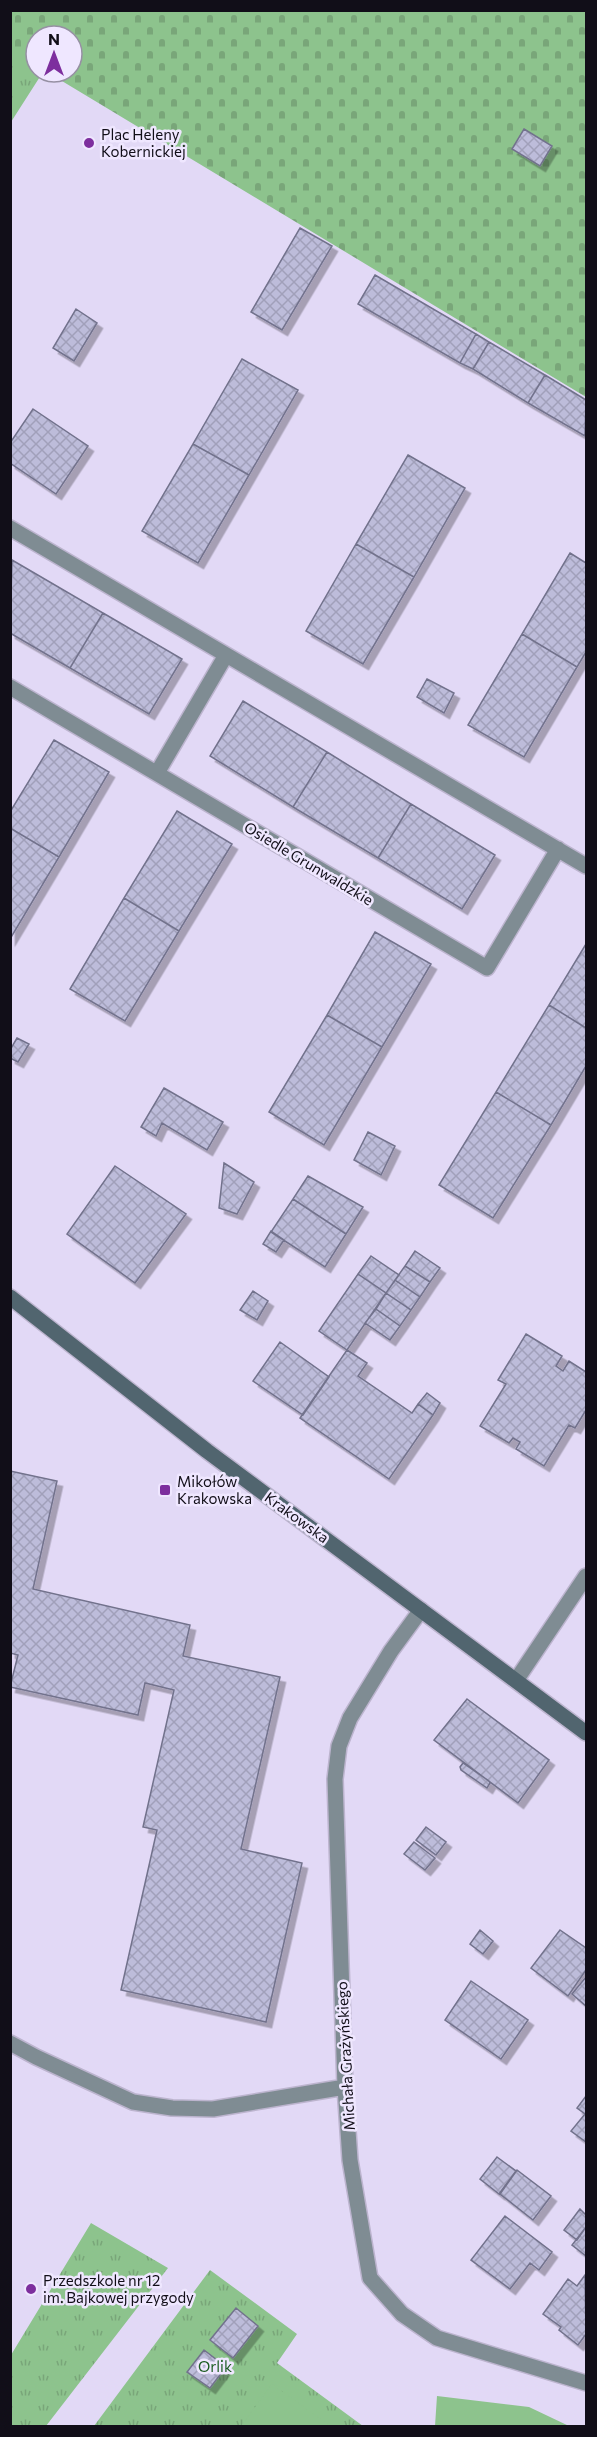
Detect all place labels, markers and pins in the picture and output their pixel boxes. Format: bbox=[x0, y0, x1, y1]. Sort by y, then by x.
place label: Plac Heleny Kobernickiej bbox=[101, 125, 186, 160]
marker: Plac Heleny Kobernickiej bbox=[82, 136, 96, 150]
place label: Mikołów Krakowska bbox=[177, 1472, 252, 1507]
marker: Mikołów Krakowska bbox=[158, 1483, 172, 1497]
place label: Przedszkole nr 12 im. Bajkowej przygody bbox=[43, 2271, 194, 2306]
marker: Przedszkole nr 12 im. Bajkowej przygody bbox=[24, 2282, 38, 2296]

